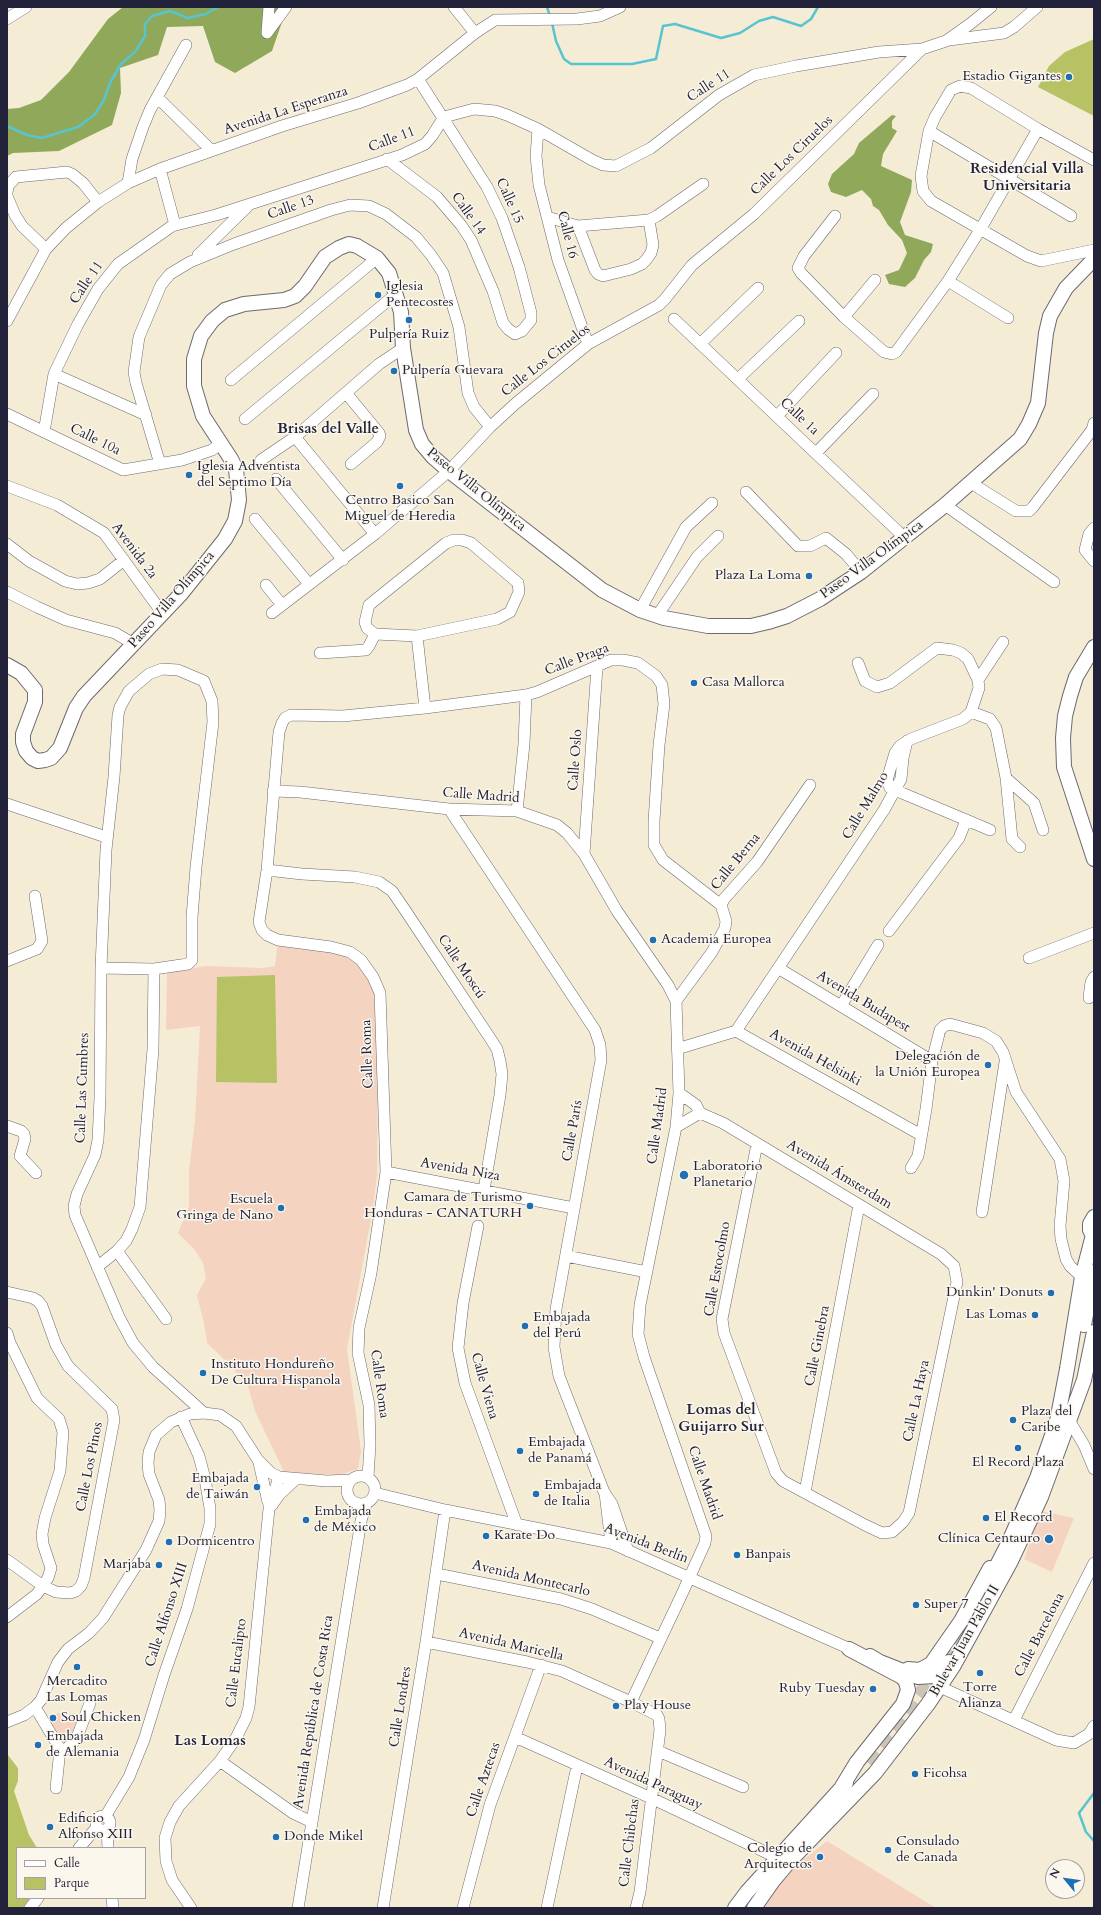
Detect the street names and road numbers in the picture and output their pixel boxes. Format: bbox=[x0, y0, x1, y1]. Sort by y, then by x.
street label: Calle 11 bbox=[684, 66, 734, 106]
street label: Avenida La Esperanza bbox=[222, 83, 350, 139]
street label: Calle Los Ciruelos bbox=[747, 112, 837, 200]
street label: Calle 11 bbox=[366, 123, 418, 157]
street label: Calle 15 bbox=[491, 176, 527, 226]
street label: Calle 14 bbox=[447, 190, 489, 238]
street label: Calle 13 bbox=[265, 192, 317, 224]
street label: Calle 16 bbox=[553, 210, 581, 260]
street label: Calle 11 bbox=[67, 258, 107, 308]
street label: Calle Los Ciruelos bbox=[498, 321, 594, 401]
street label: Calle 1a bbox=[776, 395, 822, 439]
street label: Calle 10a bbox=[67, 421, 123, 459]
street label: Paseo Villa Olímpica bbox=[423, 445, 529, 535]
street label: Paseo Villa Olímpica bbox=[817, 517, 927, 603]
street label: Avenida 2a bbox=[107, 520, 161, 582]
street label: Paseo Villa Olímpica bbox=[125, 548, 219, 652]
street label: Calle Praga bbox=[543, 640, 611, 680]
street label: Calle Oslo bbox=[565, 729, 587, 791]
street label: Calle Malmo bbox=[839, 769, 893, 843]
street label: Calle Madrid bbox=[442, 785, 520, 807]
street label: Calle Berna bbox=[708, 830, 764, 894]
street label: Calle Moscú bbox=[433, 932, 489, 1002]
street label: Avenida Budapest bbox=[813, 967, 913, 1037]
street label: Calle Roma bbox=[358, 1019, 378, 1089]
street label: Avenida Helsinki bbox=[766, 1026, 864, 1090]
street label: Calle Las Cumbres bbox=[73, 1032, 93, 1144]
street label: Calle Madrid bbox=[644, 1087, 672, 1165]
street label: Calle París bbox=[559, 1099, 587, 1163]
street label: Avenida Ámsterdam bbox=[783, 1137, 895, 1213]
street label: Avenida Niza bbox=[419, 1155, 501, 1185]
street label: Calle Estocolmo bbox=[701, 1220, 735, 1318]
street label: Calle Ginebra bbox=[802, 1304, 834, 1388]
street label: Calle Roma bbox=[366, 1349, 392, 1419]
street label: Calle Viena bbox=[466, 1351, 502, 1421]
street label: Calle La Haya bbox=[900, 1358, 934, 1444]
street label: Calle Los Pinos bbox=[73, 1421, 107, 1513]
street label: Calle Madrid bbox=[683, 1444, 725, 1522]
street label: Avenida Berlín bbox=[601, 1520, 691, 1568]
street label: Avenida Montecarlo bbox=[470, 1557, 592, 1601]
street label: Calle Alfonso XIII bbox=[142, 1561, 192, 1669]
street label: Bulevar Juan Pablo II bbox=[926, 1582, 1004, 1700]
street label: Calle Barcelona bbox=[1012, 1590, 1068, 1680]
street label: Avenida República de Costa Rica bbox=[290, 1614, 338, 1810]
street label: Calle Eucalipto bbox=[223, 1617, 251, 1709]
street label: Avenida Maricella bbox=[457, 1625, 565, 1665]
street label: Calle Londres bbox=[386, 1665, 416, 1749]
street label: Calle Aztecas bbox=[463, 1740, 505, 1820]
street label: Avenida Paraguay bbox=[601, 1754, 705, 1814]
street label: Calle Chibchas bbox=[616, 1798, 644, 1888]

